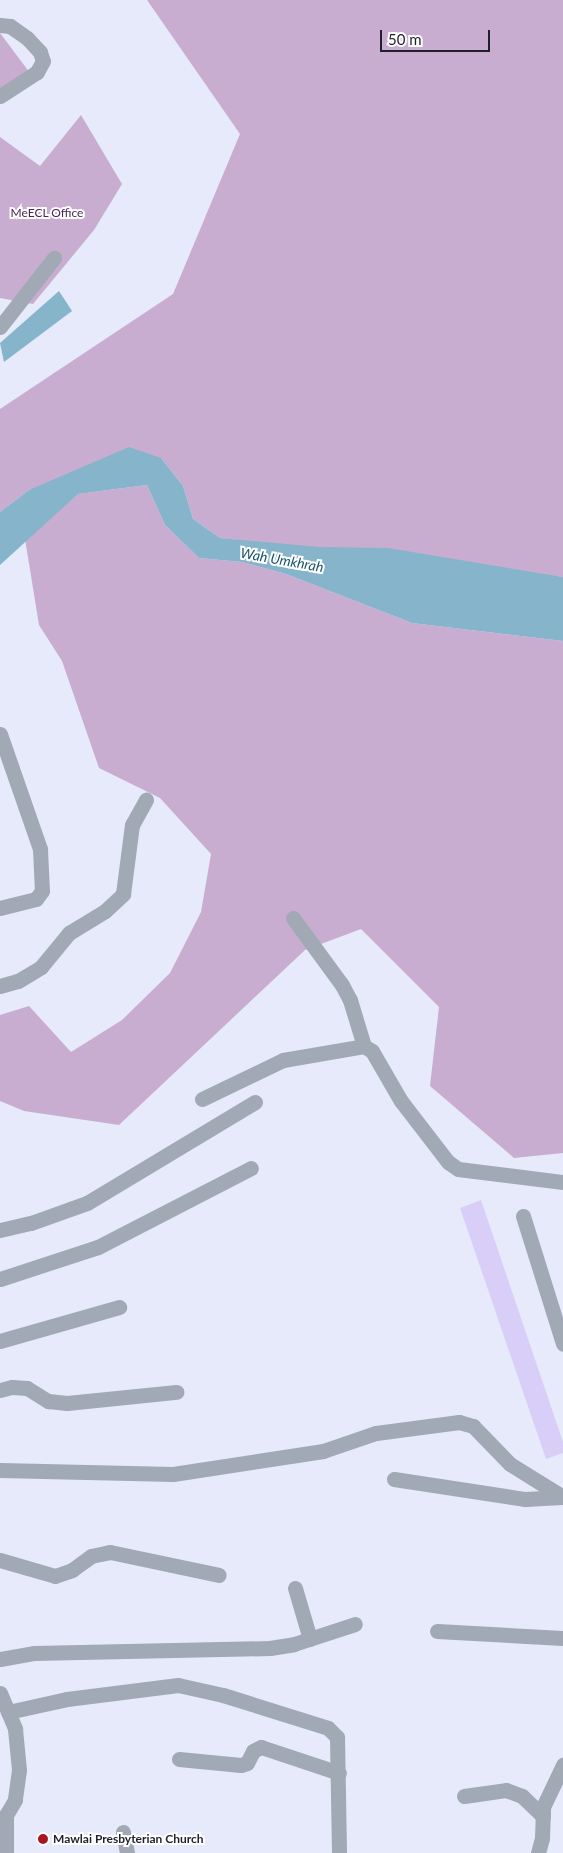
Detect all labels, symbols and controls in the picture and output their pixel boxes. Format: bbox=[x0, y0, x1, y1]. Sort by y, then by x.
scale bar bbox=[383, 20, 493, 52]
text: 50 m bbox=[388, 30, 422, 48]
park label: MeECL Office bbox=[10, 206, 84, 220]
water label: Wah Umkhrah bbox=[239, 544, 325, 576]
place label: Mawlai Presbyterian Church bbox=[53, 1832, 204, 1846]
marker: Mawlai Presbyterian Church bbox=[37, 1833, 49, 1845]

